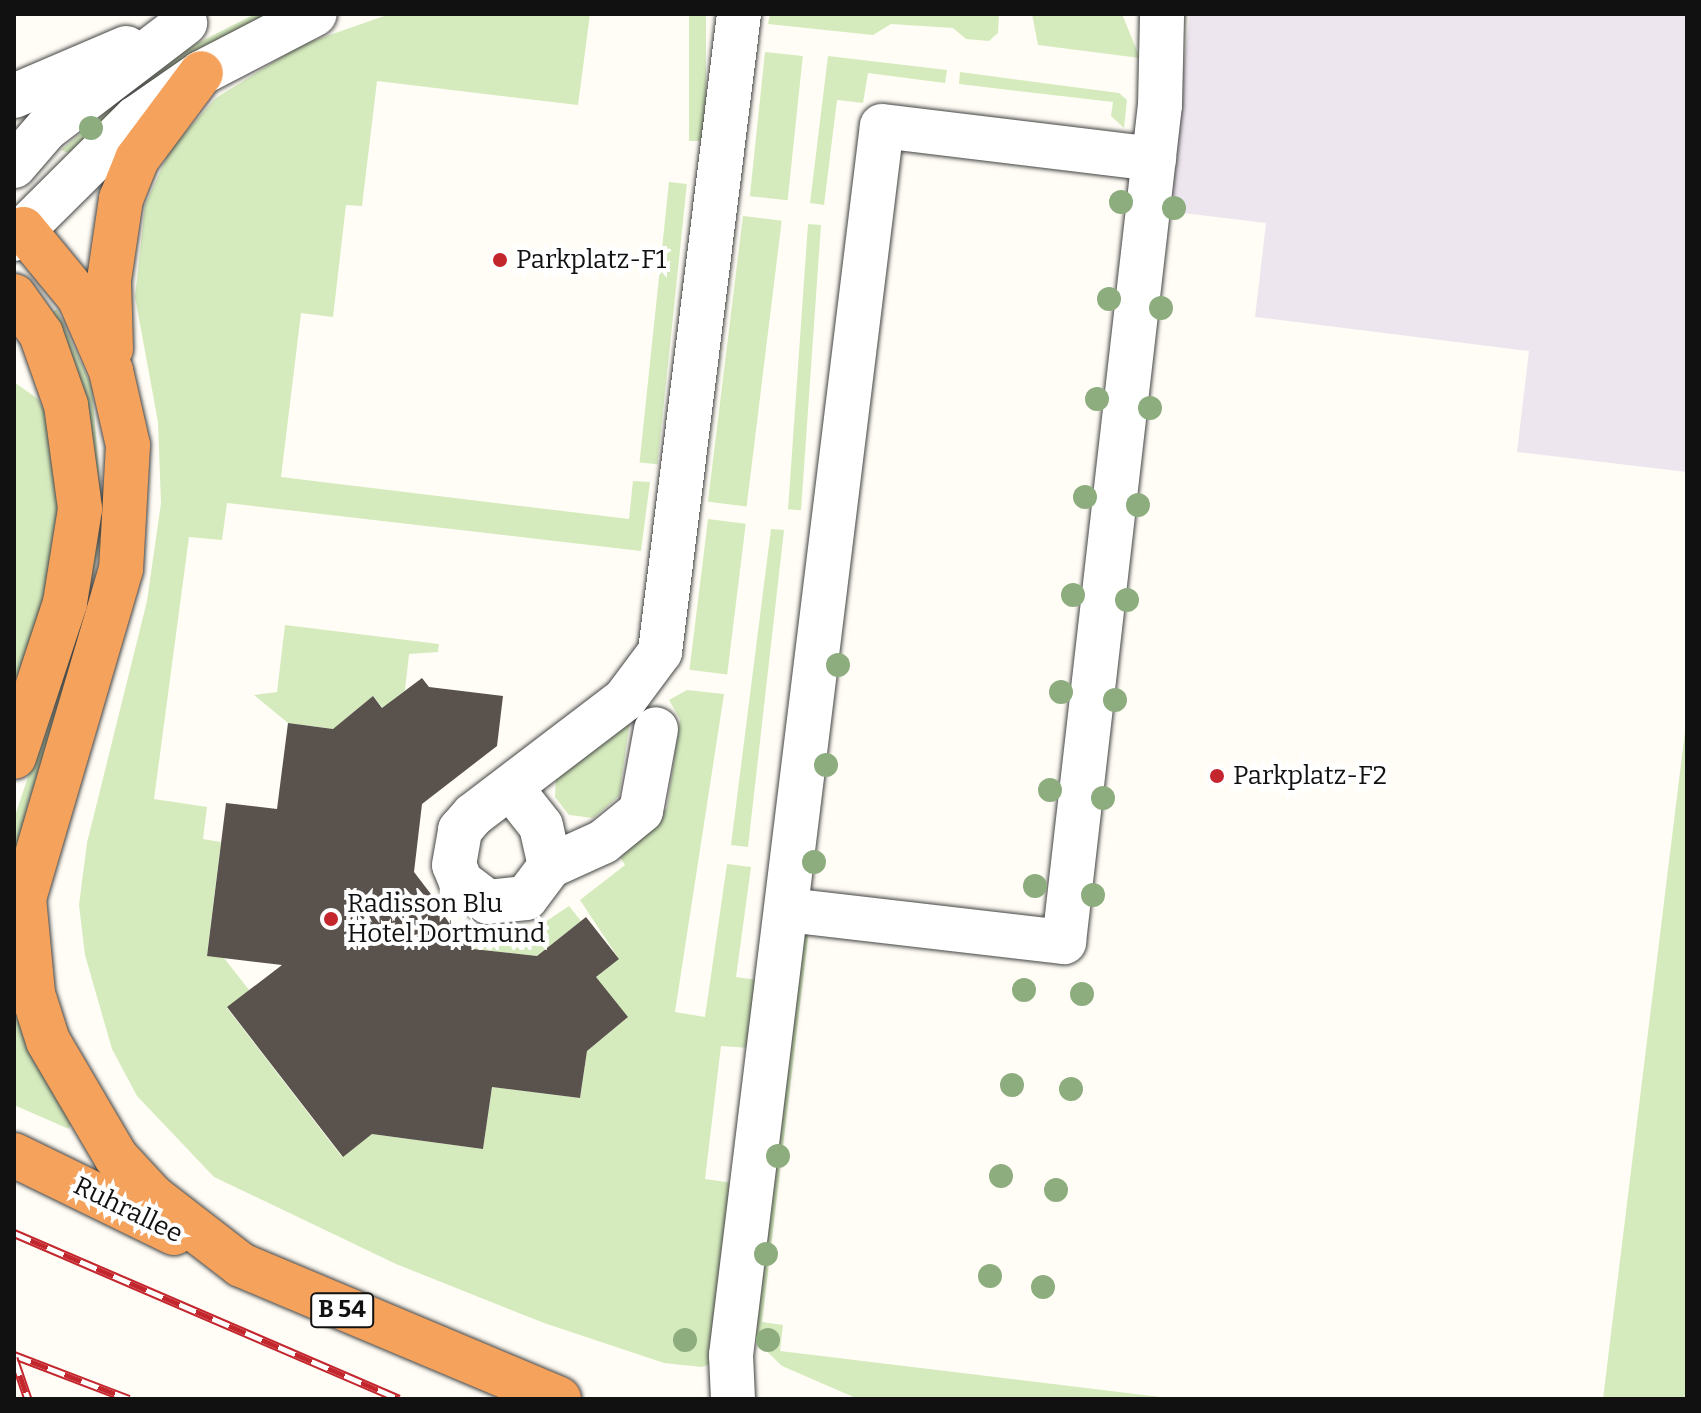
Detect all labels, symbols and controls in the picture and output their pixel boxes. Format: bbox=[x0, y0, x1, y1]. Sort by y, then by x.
place label: Parkplatz-F1 bbox=[516, 244, 666, 276]
marker: Parkplatz-F1 bbox=[491, 251, 509, 269]
place label: Parkplatz-F2 bbox=[1233, 760, 1387, 792]
marker: Parkplatz-F2 bbox=[1208, 767, 1226, 785]
place label: Radisson Blu Hotel Dortmund bbox=[347, 888, 545, 950]
marker: Radisson Blu Hotel Dortmund bbox=[322, 910, 340, 928]
street label: Ruhrallee bbox=[68, 1170, 188, 1250]
road number: B 54 bbox=[310, 1290, 374, 1330]

